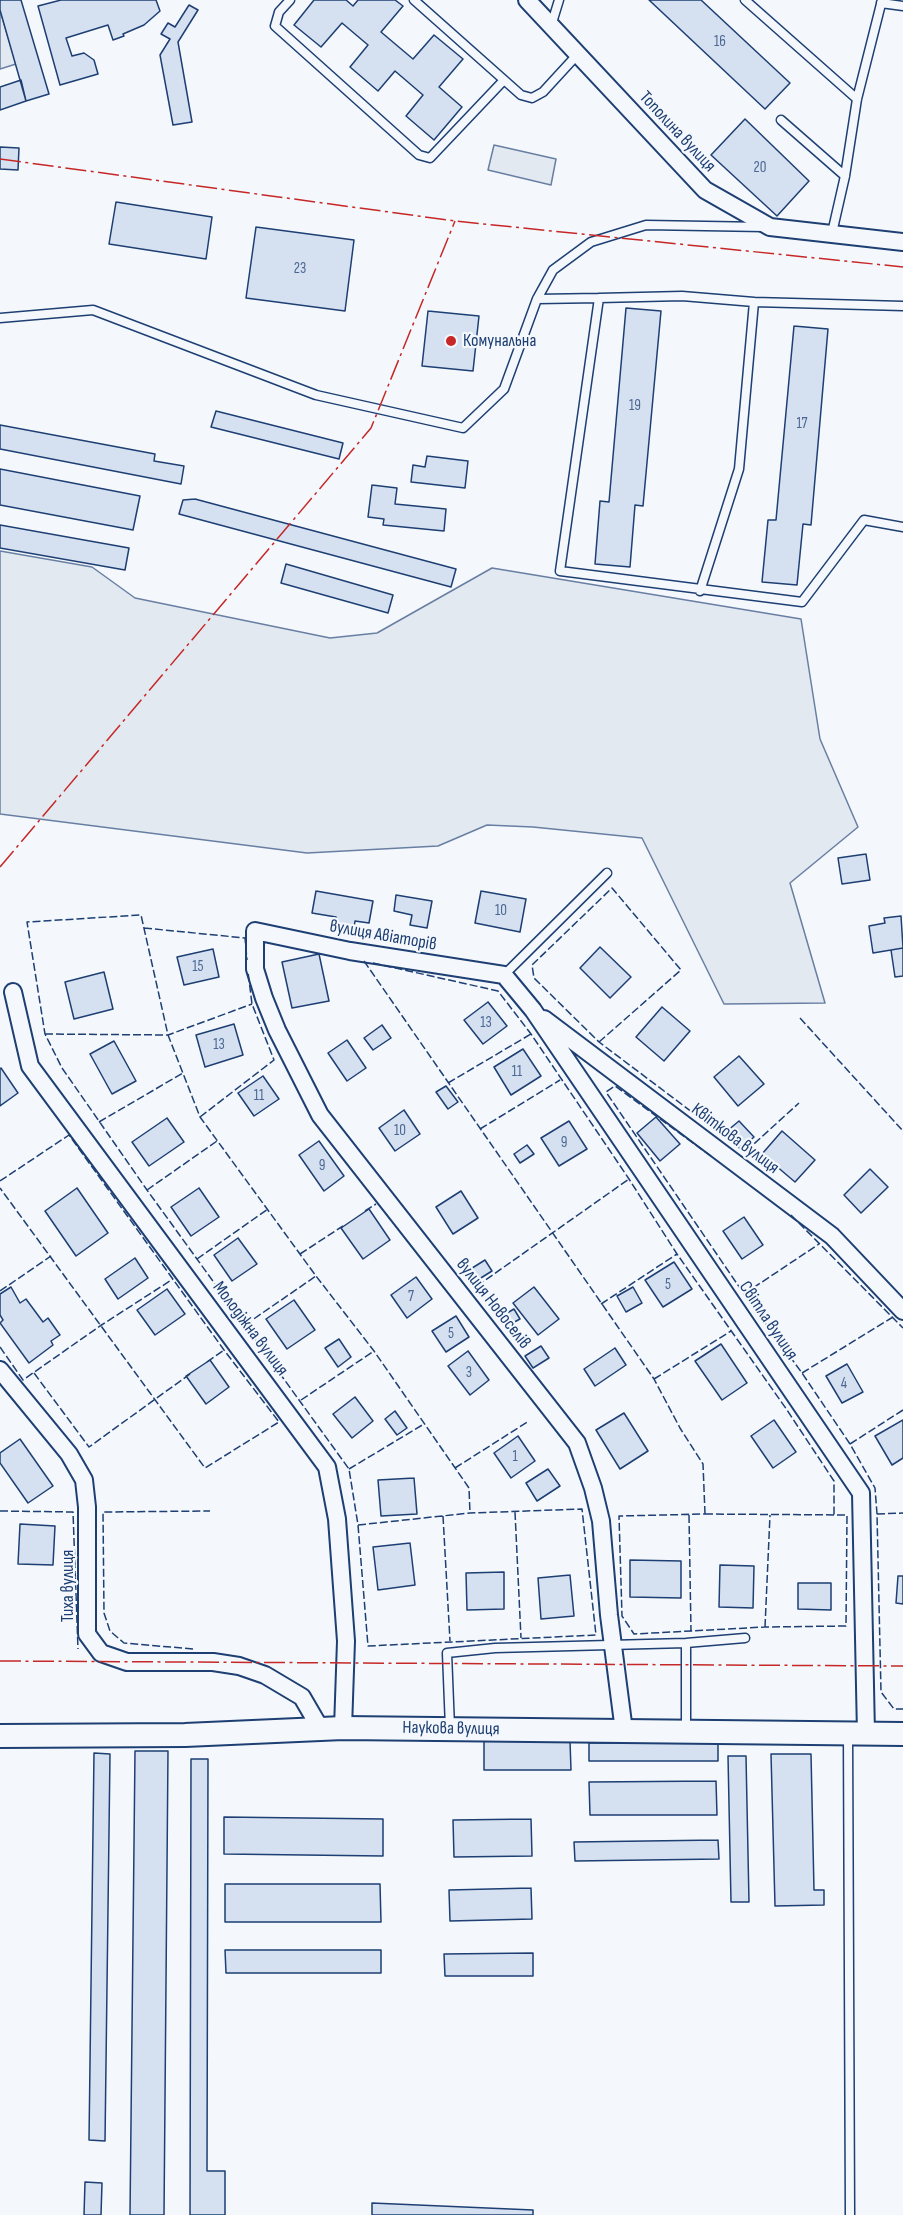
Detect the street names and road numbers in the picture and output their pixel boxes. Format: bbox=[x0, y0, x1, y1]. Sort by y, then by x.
street label: Тополина вулиця bbox=[634, 87, 720, 177]
street label: вулиця Авіаторів bbox=[328, 916, 438, 956]
street label: Квіткова вулиця bbox=[687, 1099, 783, 1179]
street label: вулиця Новоселів bbox=[451, 1255, 535, 1353]
street label: Молодіжна вулиця bbox=[208, 1278, 292, 1380]
street label: Світла вулиця bbox=[734, 1278, 802, 1364]
street label: Тиха вулиця bbox=[57, 1550, 79, 1622]
street label: Наукова вулиця bbox=[402, 1717, 500, 1741]

